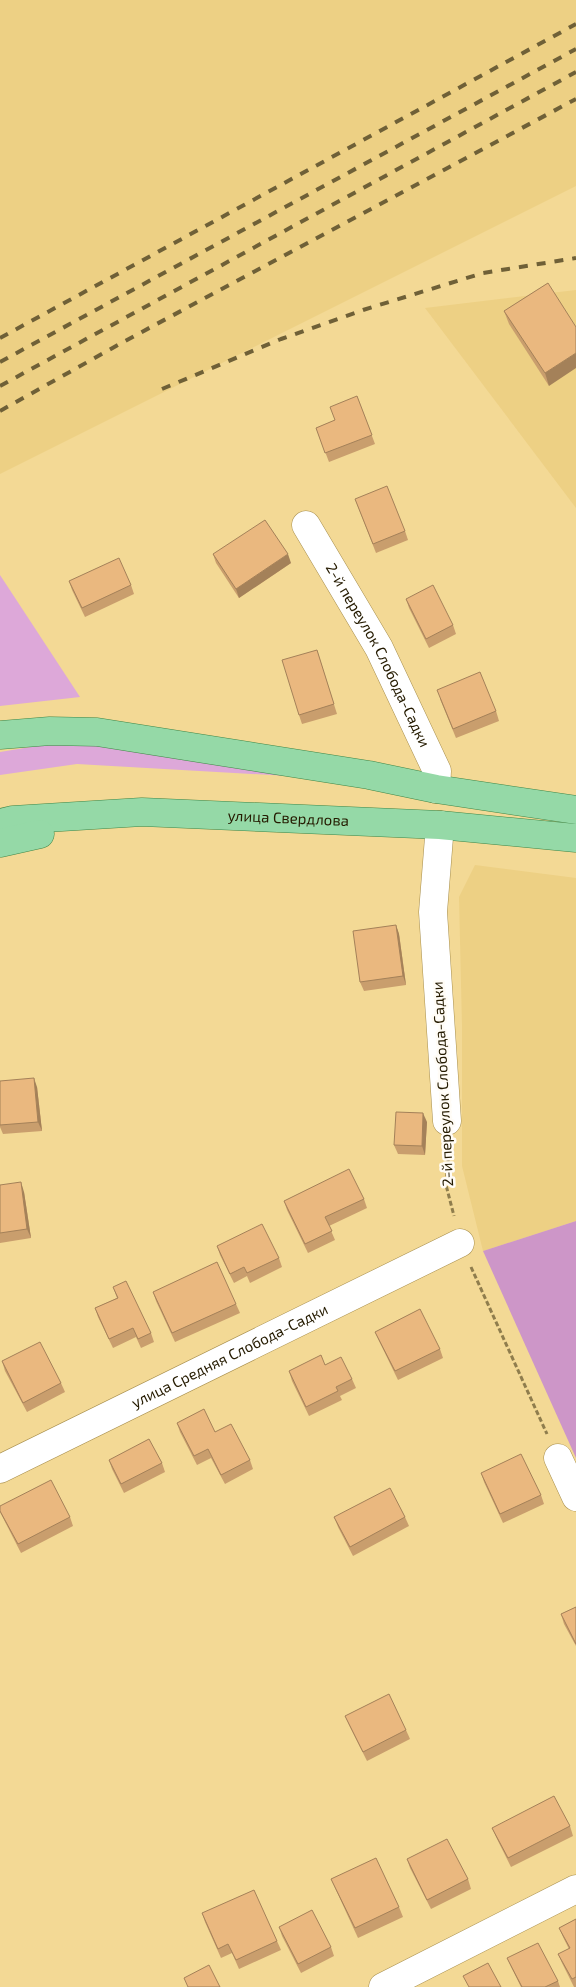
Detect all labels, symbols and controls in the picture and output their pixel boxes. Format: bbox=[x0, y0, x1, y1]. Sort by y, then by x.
street label: 2-й переулок Слобода-Садки bbox=[323, 560, 434, 750]
street label: улица Свердлова bbox=[227, 806, 349, 829]
street label: 2-й переулок Слобода-Садки bbox=[428, 981, 457, 1187]
street label: улица Средняя Слобода-Садки bbox=[128, 1299, 331, 1412]

